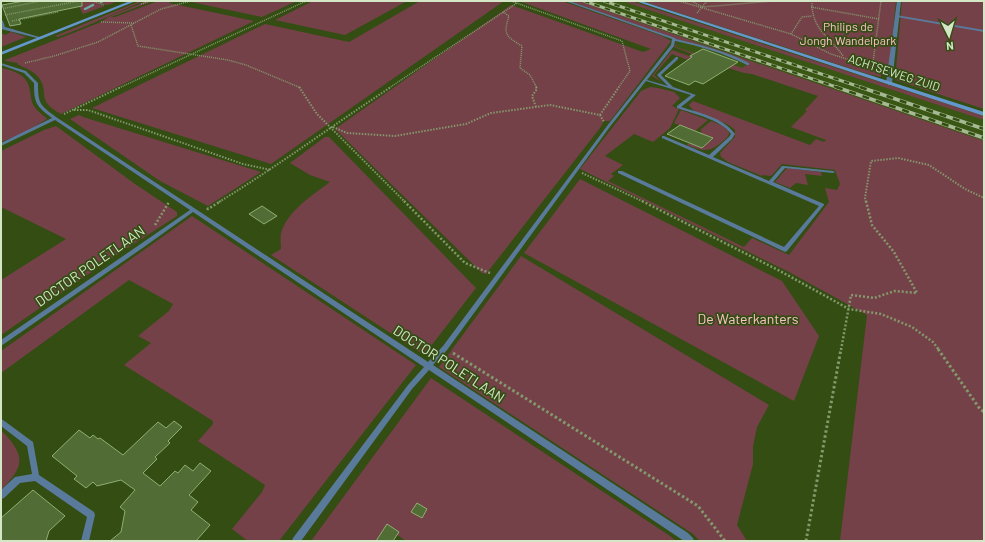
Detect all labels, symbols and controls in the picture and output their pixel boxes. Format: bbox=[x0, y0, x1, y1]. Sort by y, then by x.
north arrow bbox=[929, 16, 969, 56]
park label: Philips de Jongh Wandelpark bbox=[800, 19, 896, 47]
text: N bbox=[946, 40, 954, 53]
street label: ACHTSEWEG ZUID bbox=[847, 51, 942, 94]
street label: DOCTOR POLETLAAN bbox=[32, 221, 148, 310]
park label: De Waterkanters bbox=[698, 310, 799, 327]
street label: DOCTOR POLETLAAN bbox=[390, 321, 508, 406]

